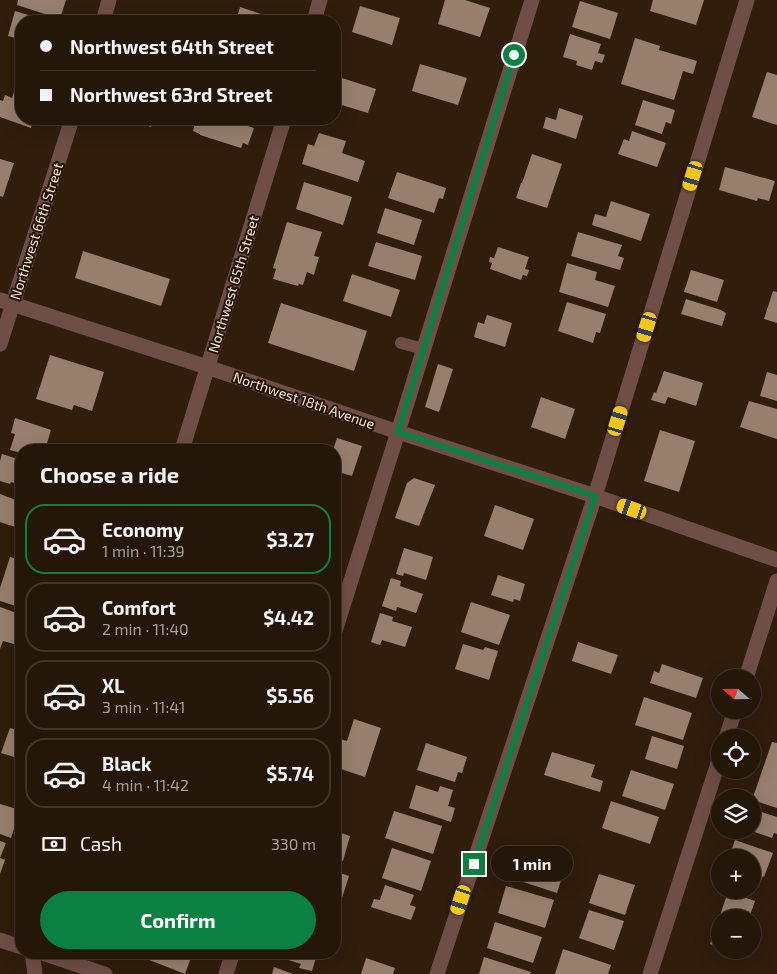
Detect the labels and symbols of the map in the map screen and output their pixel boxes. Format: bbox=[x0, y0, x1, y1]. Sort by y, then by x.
route start bbox=[503, 44, 525, 66]
car bbox=[681, 159, 704, 193]
street label: Northwest 66th Street bbox=[6, 160, 66, 302]
street label: Northwest 65th Street bbox=[204, 213, 262, 355]
car bbox=[635, 310, 658, 344]
street label: Northwest 18th Avenue bbox=[231, 368, 377, 432]
car bbox=[606, 404, 629, 438]
car bbox=[615, 497, 648, 521]
north arrow bbox=[711, 669, 761, 719]
callout: 1 min bbox=[492, 846, 574, 882]
route end bbox=[463, 853, 485, 875]
car bbox=[449, 883, 472, 917]

